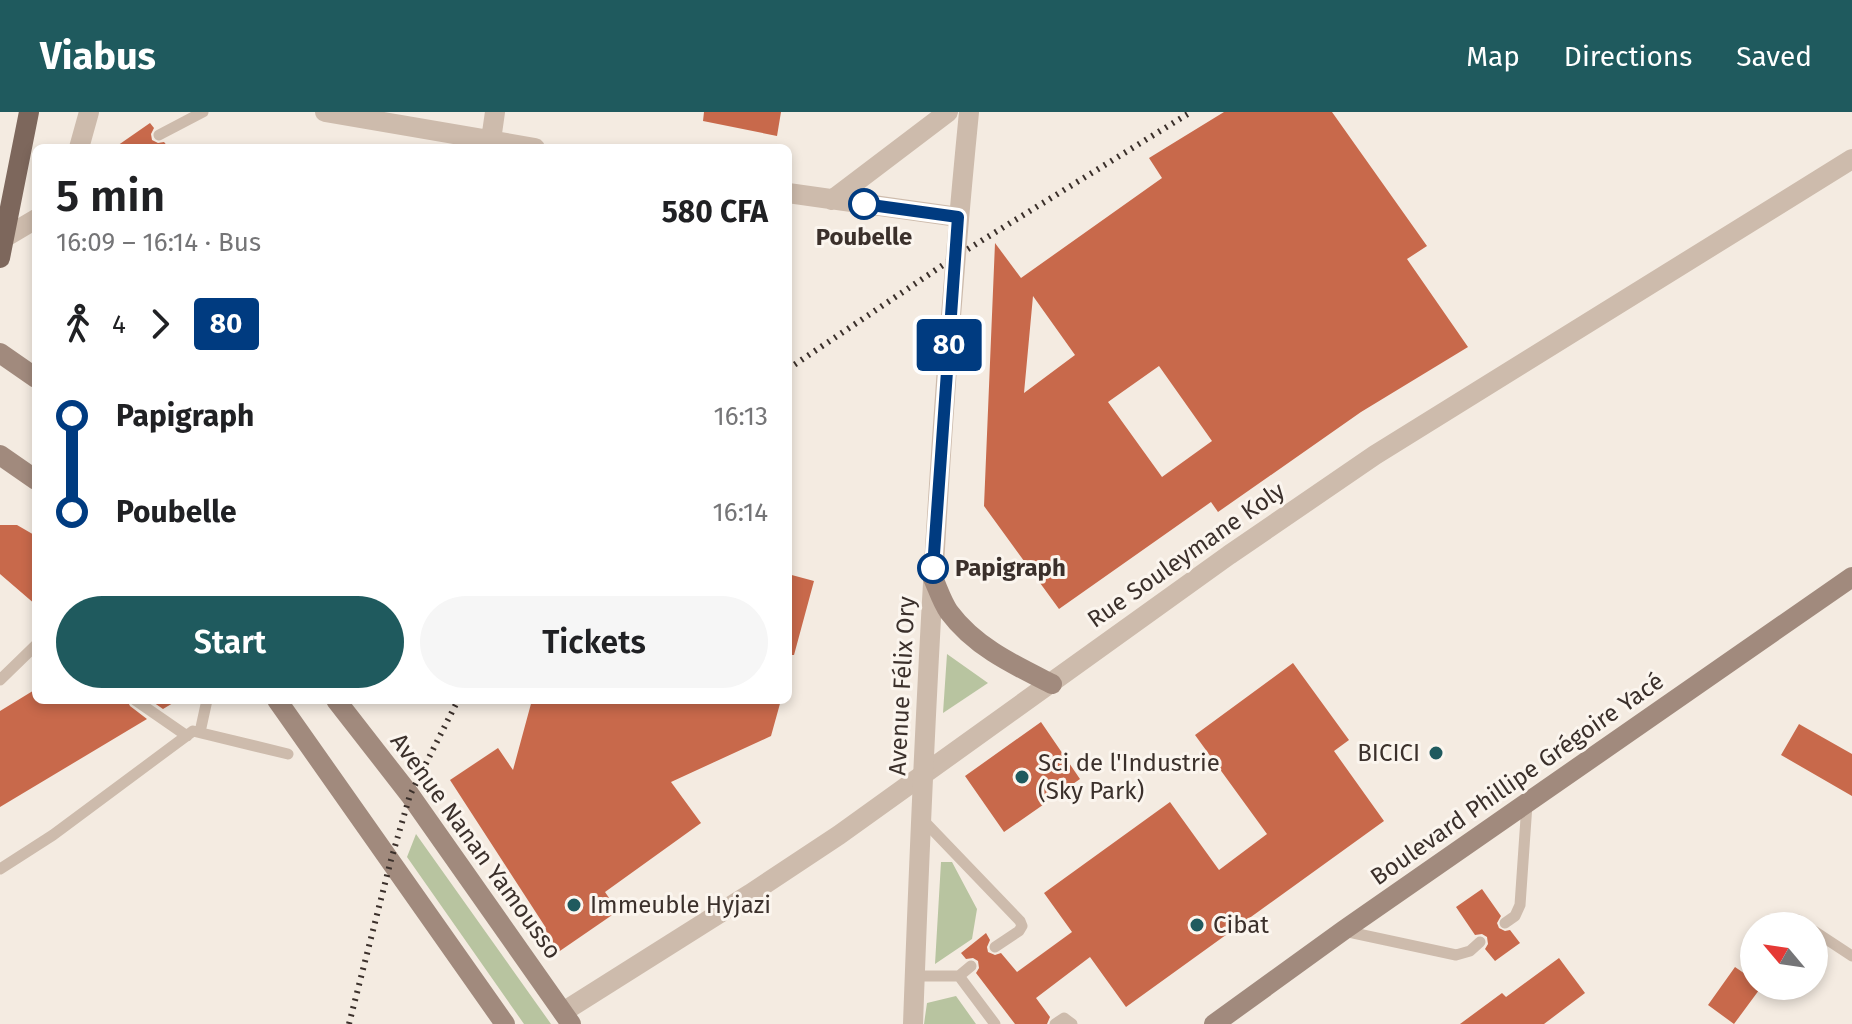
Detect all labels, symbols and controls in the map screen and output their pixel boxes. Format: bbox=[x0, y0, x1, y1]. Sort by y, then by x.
text: Viabus bbox=[40, 33, 156, 79]
text: Map bbox=[1466, 40, 1520, 73]
text: Directions bbox=[1564, 40, 1692, 73]
text: Saved bbox=[1736, 40, 1812, 73]
text: 5 min bbox=[56, 170, 165, 223]
marker: Poubelle bbox=[849, 189, 879, 219]
text: 580 CFA bbox=[662, 194, 768, 230]
place label: Poubelle bbox=[816, 223, 912, 251]
text: 16:09 – 16:14 · Bus bbox=[56, 227, 261, 258]
icon: walk bbox=[56, 302, 100, 346]
icon: forward bbox=[138, 302, 182, 346]
text: 80 bbox=[210, 307, 243, 340]
text: 4 bbox=[112, 309, 126, 340]
line badge: 80 bbox=[913, 319, 985, 371]
text: 80 bbox=[933, 328, 965, 361]
text: Papigraph bbox=[116, 398, 254, 434]
text: 16:13 bbox=[713, 401, 768, 432]
street label: Rue Souleymane Koly bbox=[1082, 476, 1290, 634]
text: Poubelle bbox=[116, 494, 236, 530]
text: 16:14 bbox=[713, 497, 768, 528]
marker: Papigraph bbox=[918, 553, 948, 583]
place label: Papigraph bbox=[955, 554, 1066, 582]
street label: Avenue Félix Ory bbox=[883, 595, 921, 776]
button: Start bbox=[56, 596, 404, 688]
button: Tickets bbox=[420, 596, 768, 688]
street label: Boulevard Phillipe Grégoire Yacé bbox=[1365, 667, 1669, 891]
street label: Avenue Nanan Yamousso bbox=[385, 728, 567, 964]
place label: BICICI bbox=[1357, 739, 1420, 767]
marker: BICICI bbox=[1427, 744, 1445, 762]
place label: Sci de l'Industrie (Sky Park) bbox=[1038, 749, 1220, 805]
marker: Sci de l'Industrie (Sky Park) bbox=[1013, 768, 1031, 786]
place label: Immeuble Hyjazi bbox=[590, 891, 771, 919]
marker: Immeuble Hyjazi bbox=[565, 896, 583, 914]
place label: Cibat bbox=[1213, 911, 1269, 939]
north arrow bbox=[1740, 912, 1828, 1000]
map controls bbox=[1740, 912, 1828, 1000]
marker: Cibat bbox=[1188, 916, 1206, 934]

